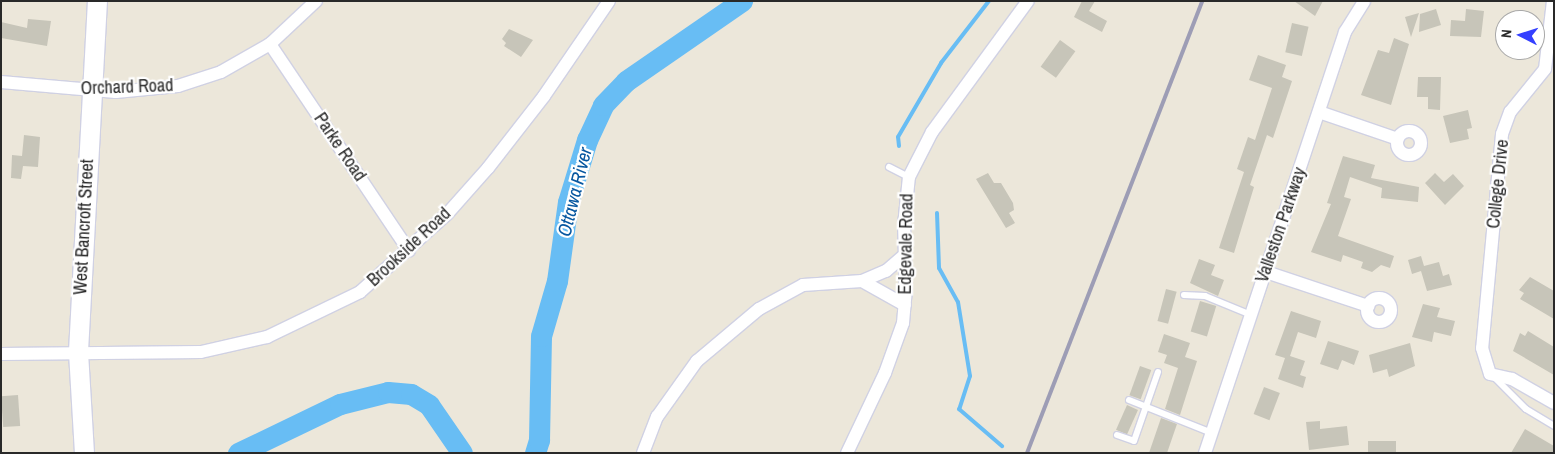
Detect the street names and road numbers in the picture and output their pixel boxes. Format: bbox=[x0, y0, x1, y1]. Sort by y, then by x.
street label: Orchard Road bbox=[80, 75, 174, 99]
street label: Parke Road bbox=[309, 109, 371, 185]
street label: College Drive bbox=[1483, 138, 1513, 230]
street label: West Bancroft Street bbox=[70, 159, 98, 295]
street label: Valleston Parkway bbox=[1251, 165, 1311, 285]
street label: Edgevale Road bbox=[894, 193, 918, 295]
street label: Brookside Road bbox=[363, 203, 455, 291]

